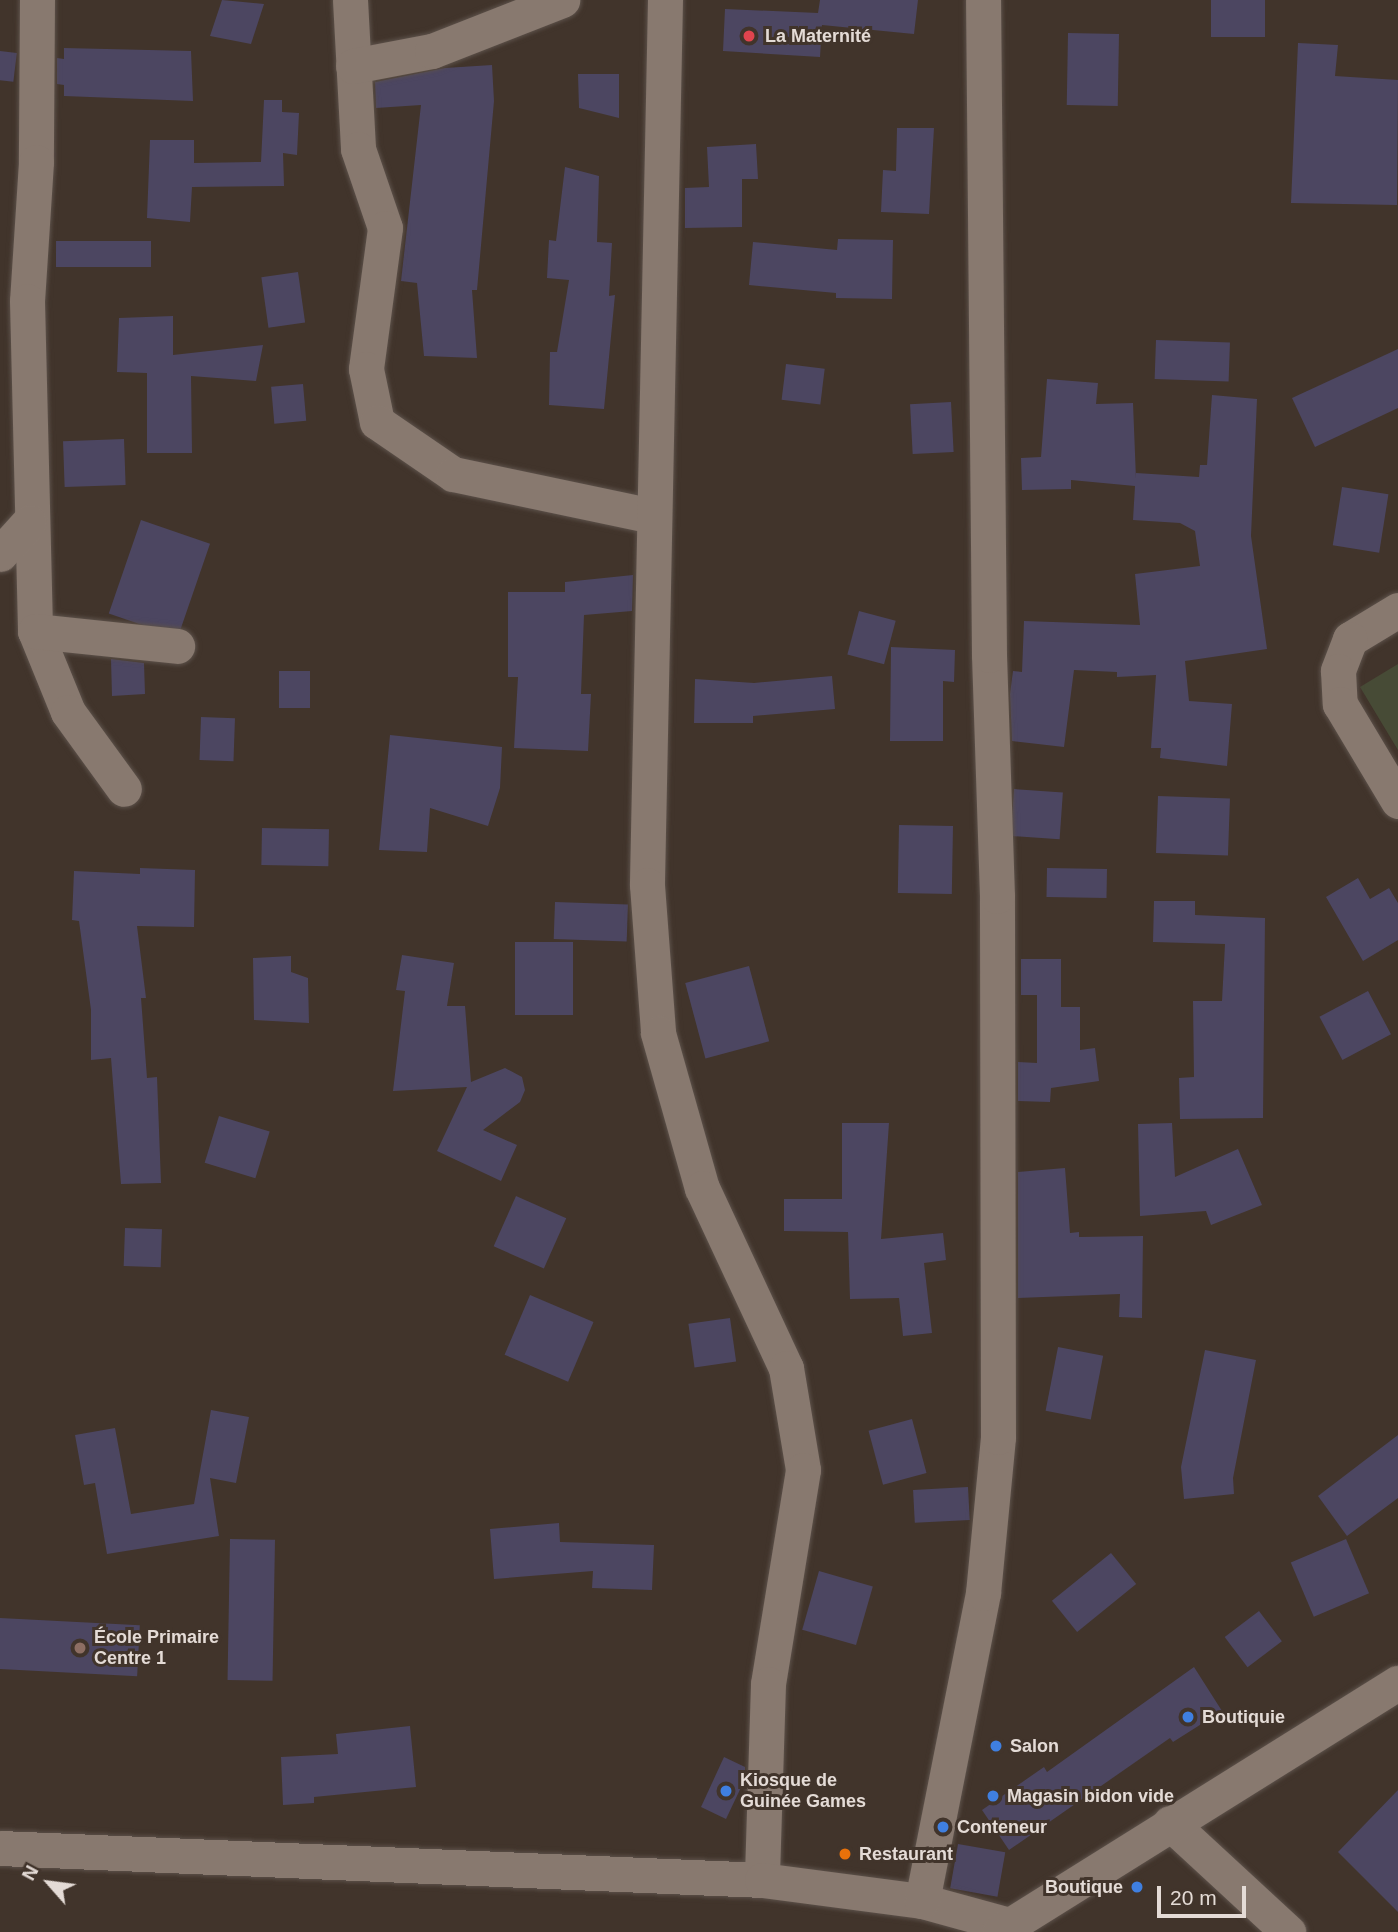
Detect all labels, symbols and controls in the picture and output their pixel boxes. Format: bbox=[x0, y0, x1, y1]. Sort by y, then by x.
place label: La Maternité bbox=[765, 25, 871, 47]
marker: La Maternité bbox=[739, 26, 759, 46]
place label: École Primaire Centre 1 bbox=[94, 1627, 219, 1670]
marker: École Primaire Centre 1 bbox=[72, 1640, 88, 1656]
place label: Boutiquie bbox=[1202, 1706, 1285, 1728]
marker: Boutiquie bbox=[1180, 1709, 1196, 1725]
place label: Salon bbox=[1010, 1735, 1059, 1757]
marker: Salon bbox=[988, 1738, 1004, 1754]
place label: Kiosque de Guinée Games bbox=[740, 1770, 866, 1812]
marker: Kiosque de Guinée Games bbox=[718, 1783, 734, 1799]
place label: Magasin bidon vide bbox=[1007, 1785, 1174, 1807]
marker: Magasin bidon vide bbox=[985, 1788, 1001, 1804]
place label: Conteneur bbox=[957, 1816, 1047, 1838]
marker: Conteneur bbox=[935, 1819, 951, 1835]
place label: Restaurant bbox=[859, 1843, 953, 1865]
marker: Restaurant bbox=[837, 1846, 853, 1862]
north arrow bbox=[14, 1848, 84, 1918]
text: N bbox=[18, 1862, 43, 1884]
scale bar bbox=[1160, 1872, 1249, 1916]
place label: Boutique bbox=[1045, 1876, 1123, 1898]
marker: Boutique bbox=[1129, 1879, 1145, 1895]
text: 20 m bbox=[1170, 1886, 1217, 1909]

